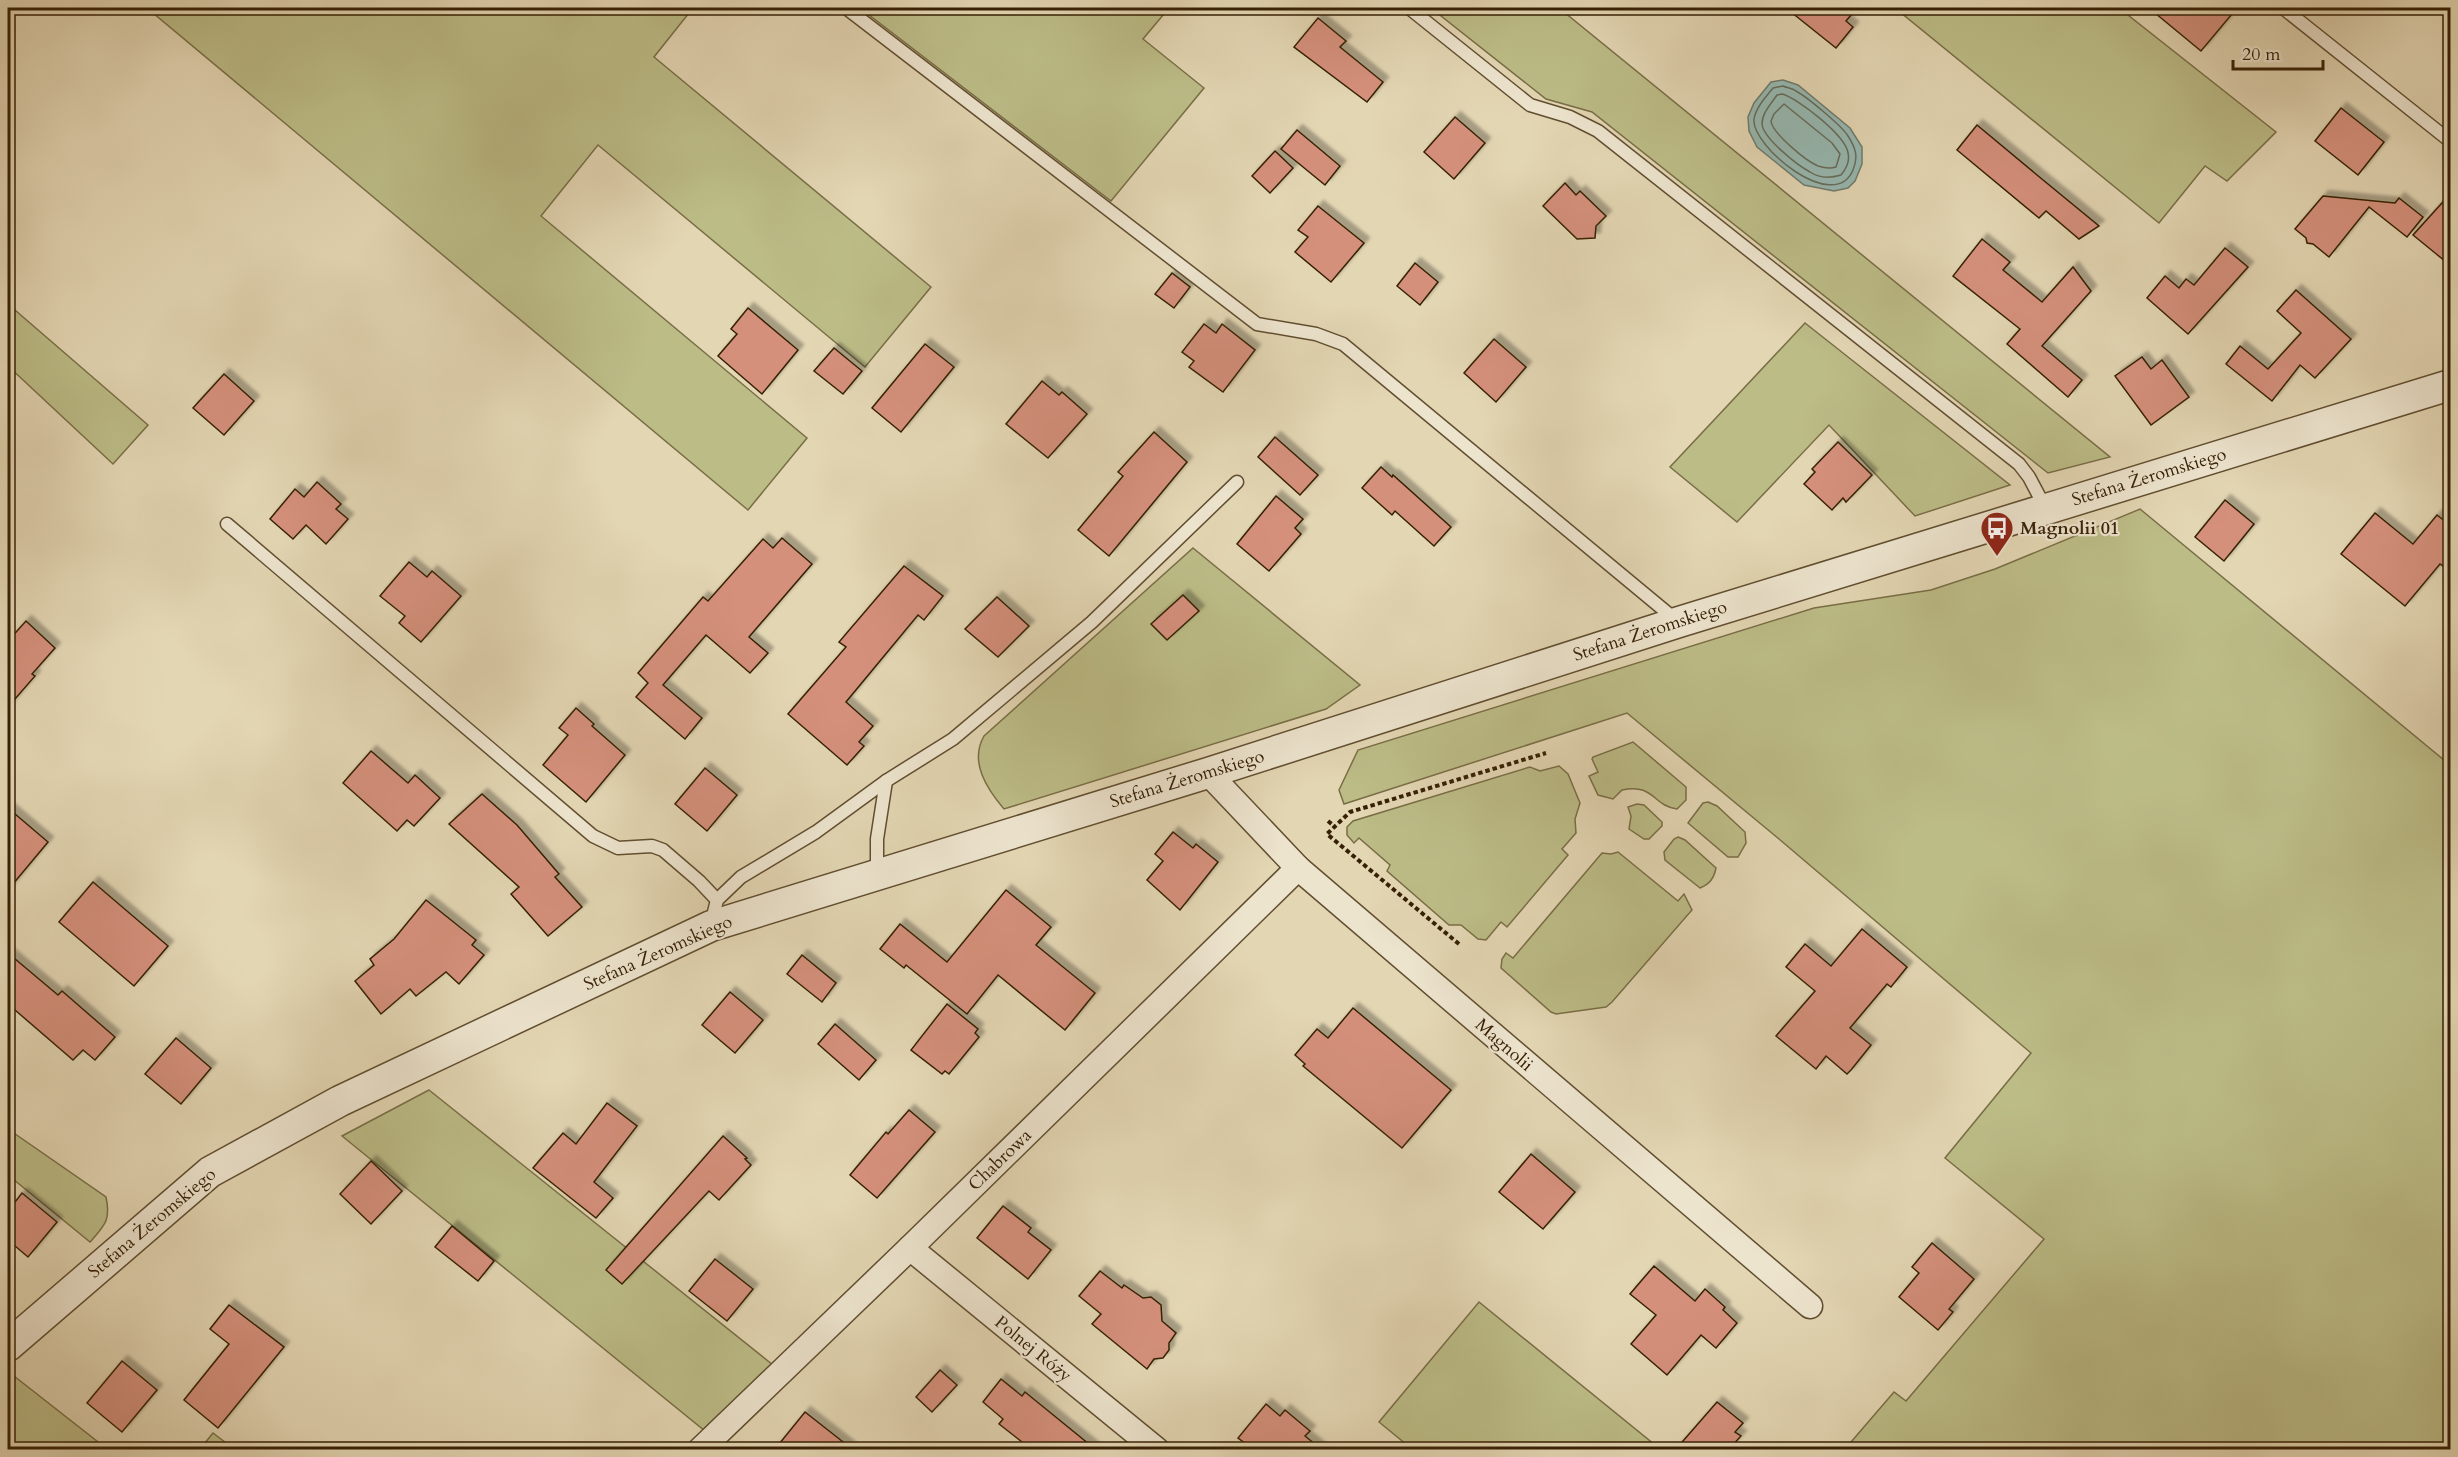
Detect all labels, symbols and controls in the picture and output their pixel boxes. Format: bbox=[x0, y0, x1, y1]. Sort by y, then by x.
scale bar bbox=[2233, 33, 2323, 71]
text: 20 m bbox=[2242, 42, 2281, 67]
street label: Stefana Żeromskiego bbox=[2069, 442, 2230, 512]
bus stop icon: Magnolii 01 bbox=[1979, 510, 2015, 557]
place label: Magnolii 01 bbox=[2020, 516, 2119, 541]
street label: Stefana Żeromskiego bbox=[1570, 594, 1730, 668]
street label: Stefana Żeromskiego bbox=[1107, 744, 1268, 814]
street label: Stefana Żeromskiego bbox=[580, 909, 737, 997]
street label: Magnolii bbox=[1470, 1013, 1538, 1077]
street label: Chabrowa bbox=[963, 1123, 1037, 1197]
street label: Stefana Żeromskiego bbox=[83, 1162, 222, 1284]
street label: Polnej Róży bbox=[989, 1310, 1077, 1388]

